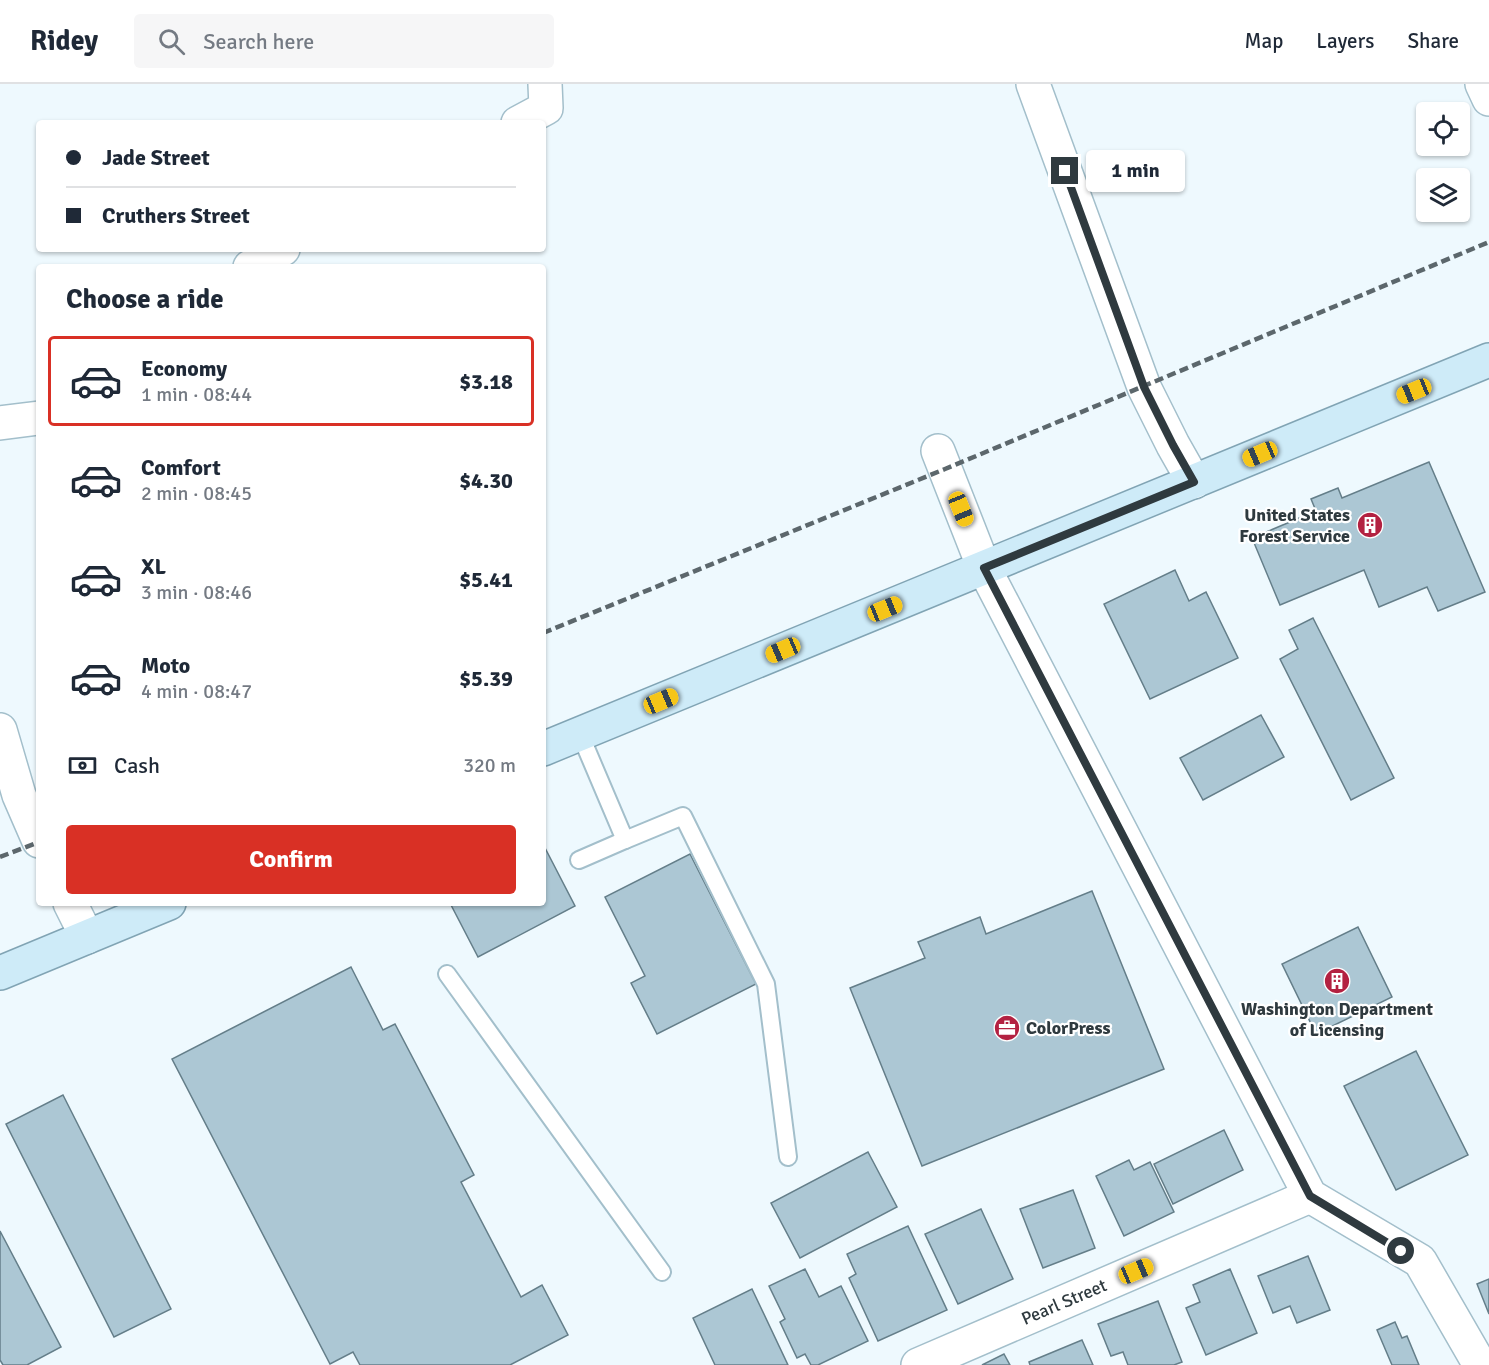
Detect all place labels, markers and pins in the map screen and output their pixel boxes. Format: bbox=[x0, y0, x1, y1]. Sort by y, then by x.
place label: United States Forest Service bbox=[1239, 504, 1350, 547]
building icon: United States Forest Service bbox=[1355, 510, 1385, 540]
building icon: Washington Department of Licensing bbox=[1322, 966, 1352, 996]
place label: Washington Department of Licensing bbox=[1241, 998, 1433, 1041]
office icon: ColorPress bbox=[992, 1013, 1022, 1043]
place label: ColorPress bbox=[1026, 1017, 1110, 1039]

